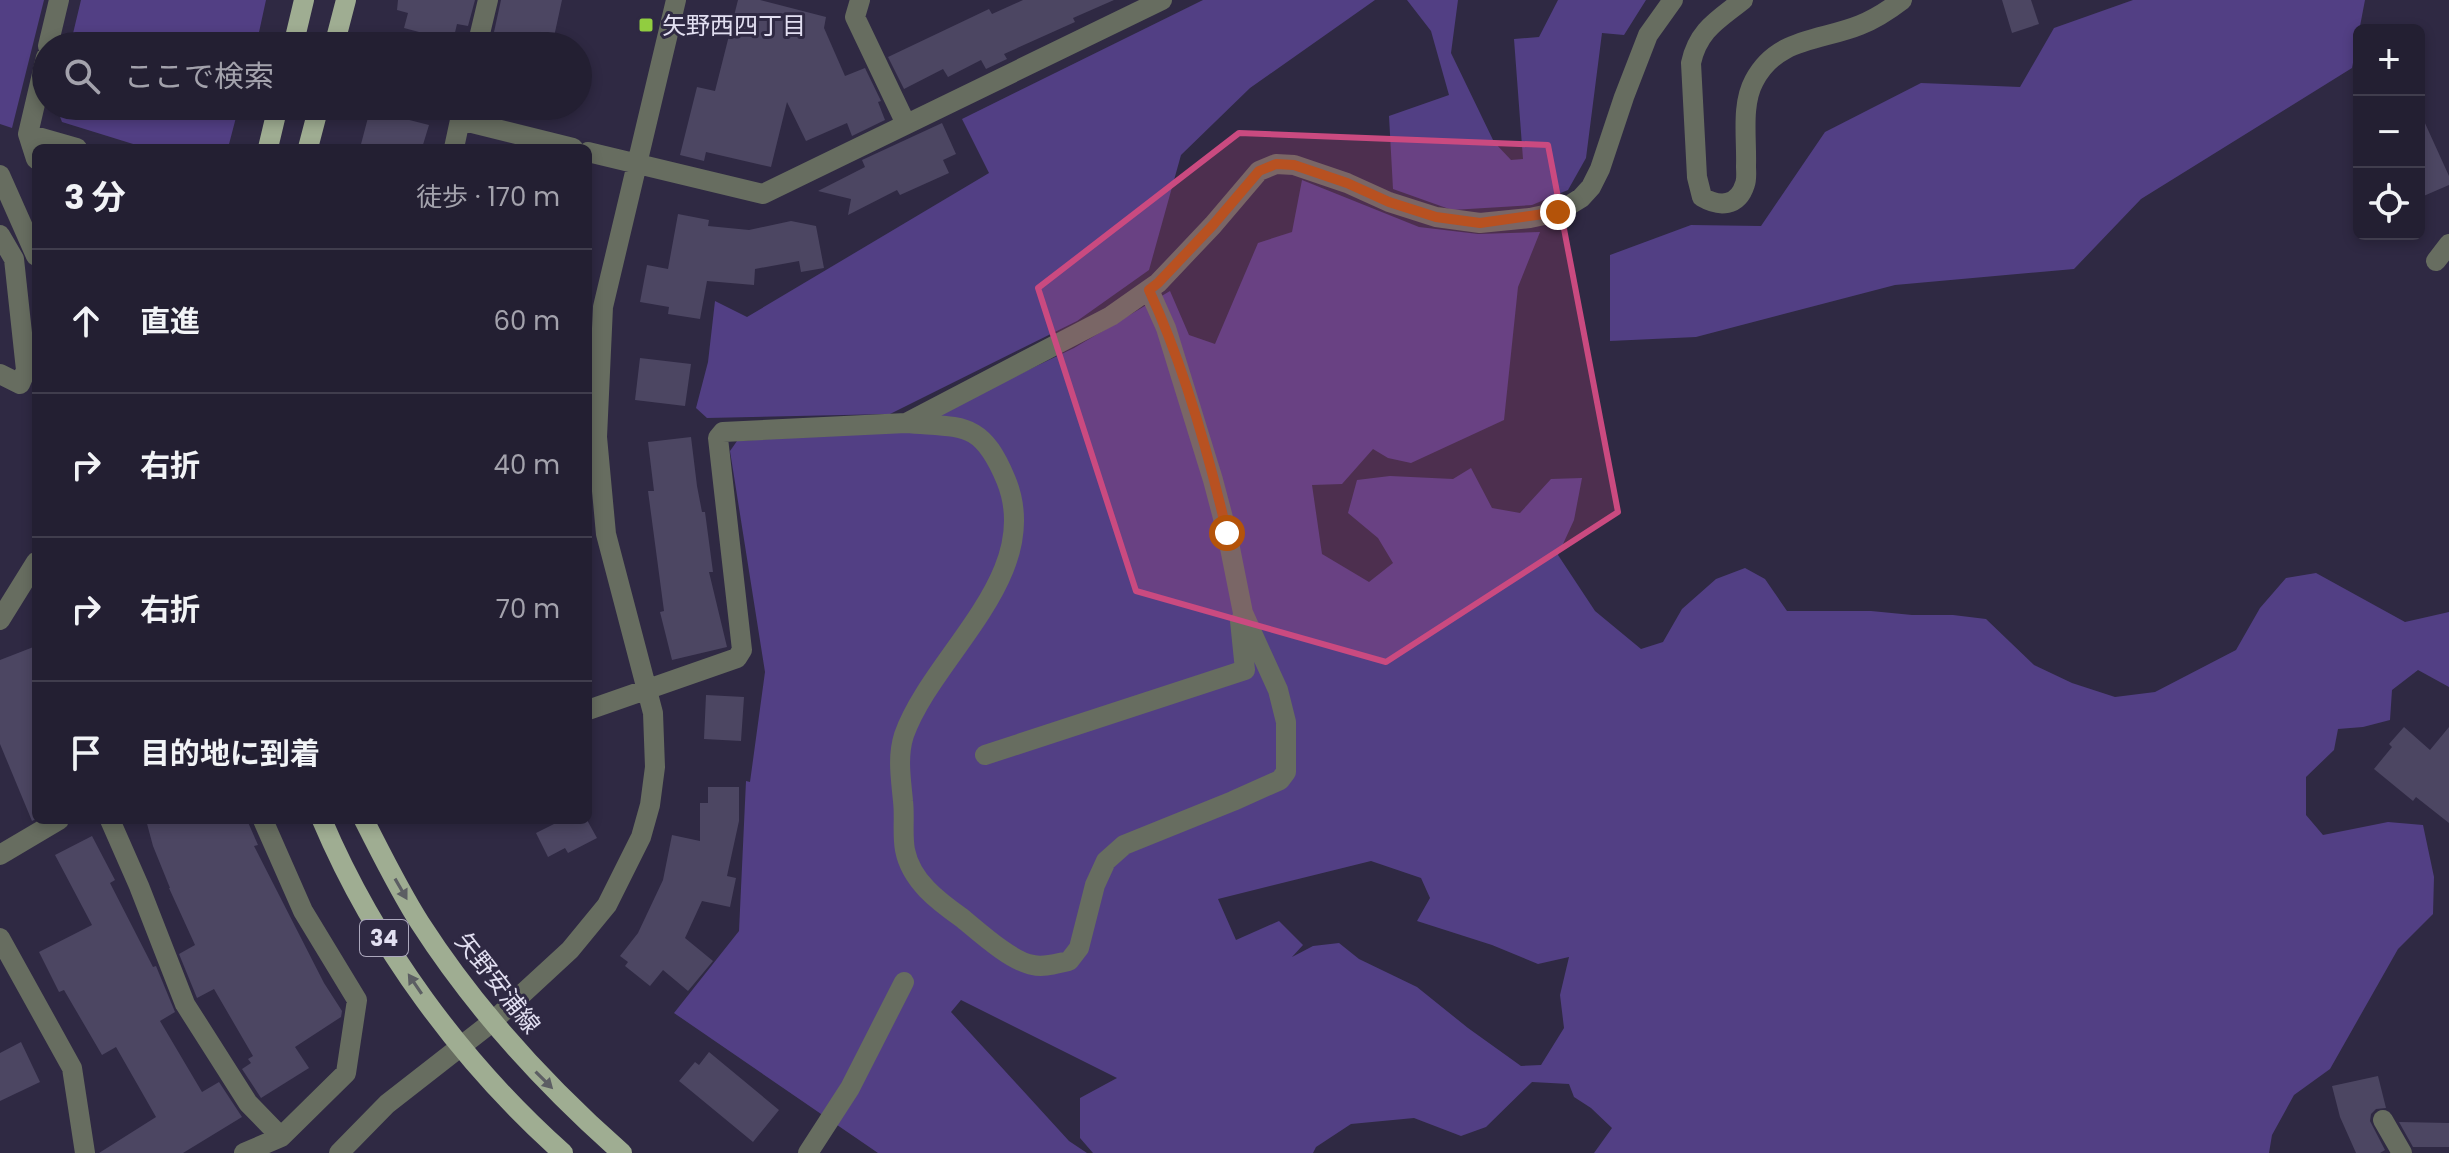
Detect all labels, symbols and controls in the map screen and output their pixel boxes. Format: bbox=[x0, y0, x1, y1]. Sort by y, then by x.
place label: 矢野西四丁目 bbox=[662, 9, 806, 42]
marker: 矢野西四丁目 bbox=[637, 16, 655, 34]
map controls bbox=[2353, 24, 2425, 240]
button: + bbox=[2353, 24, 2425, 96]
search box bbox=[32, 32, 592, 120]
icon: search bbox=[60, 54, 104, 98]
text: ここで検索 bbox=[124, 55, 274, 98]
button: − bbox=[2353, 96, 2425, 168]
button: locate bbox=[2353, 168, 2425, 240]
text: 3 分 bbox=[64, 173, 126, 221]
text: 徒歩 · 170 m bbox=[416, 179, 560, 215]
route end bbox=[1540, 194, 1576, 230]
icon: ahead bbox=[64, 299, 108, 343]
text: 直進 bbox=[140, 300, 200, 343]
text: 60 m bbox=[493, 303, 560, 339]
icon: right bbox=[64, 443, 108, 487]
text: 右折 bbox=[140, 444, 200, 487]
text: 40 m bbox=[494, 447, 560, 483]
route start bbox=[1209, 515, 1245, 551]
icon: right bbox=[64, 587, 108, 631]
text: 右折 bbox=[140, 588, 200, 631]
text: 70 m bbox=[496, 591, 560, 627]
icon: arrive bbox=[64, 731, 108, 775]
text: 目的地に到着 bbox=[140, 732, 320, 775]
one-way arrow bbox=[394, 878, 408, 900]
road number: 34 bbox=[360, 920, 408, 956]
street label: 矢野安浦線 bbox=[448, 926, 548, 1040]
one-way arrow bbox=[408, 974, 423, 995]
one-way arrow bbox=[534, 1070, 553, 1089]

